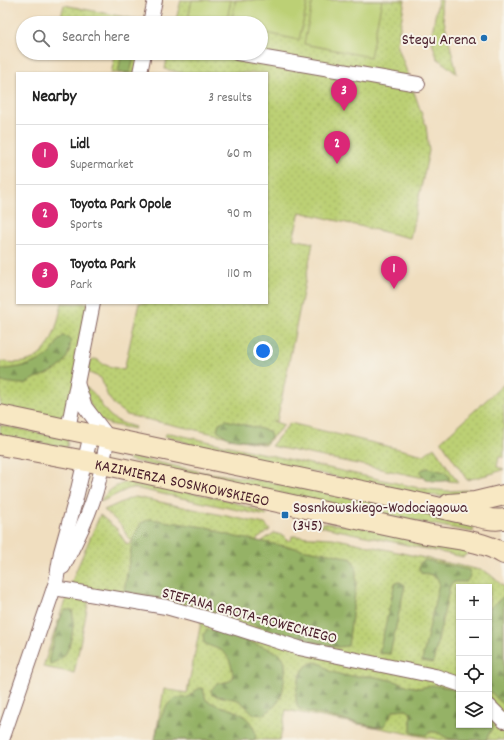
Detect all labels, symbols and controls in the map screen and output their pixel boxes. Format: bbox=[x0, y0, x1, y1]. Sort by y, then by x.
search box bbox=[16, 16, 268, 60]
icon: search bbox=[30, 27, 52, 49]
text: Search here bbox=[62, 27, 130, 49]
place label: Stegu Arena bbox=[402, 29, 476, 52]
marker: Stegu Arena bbox=[479, 33, 489, 43]
pin: 3 bbox=[331, 78, 357, 111]
text: Nearby bbox=[32, 86, 76, 110]
text: 3 results bbox=[208, 89, 252, 108]
pin: 2 bbox=[324, 131, 350, 164]
text: Lidl bbox=[70, 134, 90, 156]
text: 1 bbox=[44, 145, 46, 164]
text: 60 m bbox=[227, 145, 252, 164]
text: Supermarket bbox=[70, 156, 134, 175]
text: Toyota Park Opole bbox=[70, 194, 171, 216]
text: 2 bbox=[42, 205, 48, 224]
text: 90 m bbox=[227, 205, 252, 224]
text: Sports bbox=[70, 216, 103, 235]
text: Toyota Park bbox=[70, 254, 136, 276]
pin: 1 bbox=[381, 256, 407, 289]
text: 3 bbox=[42, 265, 48, 284]
text: 110 m bbox=[227, 265, 252, 284]
text: Park bbox=[70, 276, 92, 295]
your location bbox=[253, 341, 273, 361]
street label: KAZIMIERZA SOSNKOWSKIEGO bbox=[93, 454, 271, 514]
place label: Sosnkowskiego-Wodociągowa (345) bbox=[293, 497, 468, 538]
marker: Sosnkowskiego-Wodociągowa (345) bbox=[280, 510, 290, 520]
street label: STEFANA GROTA-ROWECKIEGO bbox=[159, 582, 340, 651]
map controls bbox=[456, 584, 492, 728]
button: + bbox=[456, 584, 492, 620]
button: − bbox=[456, 620, 492, 656]
button: locate bbox=[456, 656, 492, 692]
button: layers bbox=[456, 692, 492, 728]

